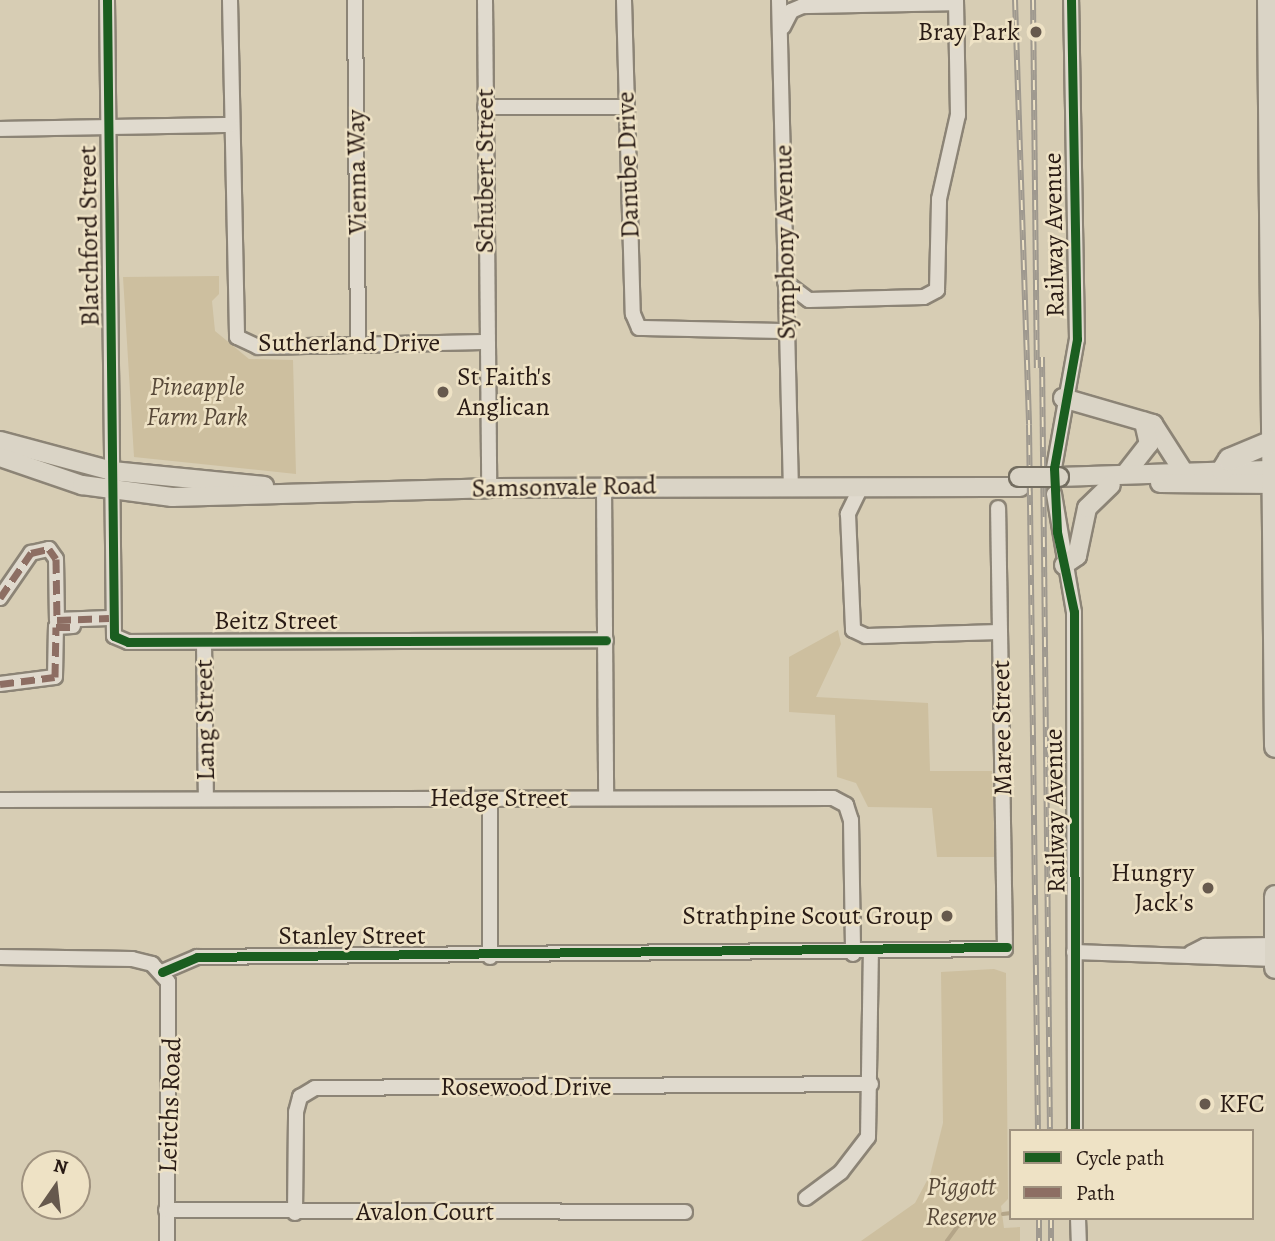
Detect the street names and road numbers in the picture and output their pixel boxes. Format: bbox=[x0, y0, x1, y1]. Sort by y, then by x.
street label: Schubert Street bbox=[469, 89, 501, 253]
street label: Danube Drive bbox=[610, 91, 646, 239]
street label: Vienna Way bbox=[340, 109, 374, 235]
street label: Symphony Avenue bbox=[768, 144, 802, 340]
street label: Blatchford Street bbox=[72, 145, 106, 327]
street label: Railway Avenue bbox=[1037, 152, 1071, 318]
street label: Sutherland Drive bbox=[258, 327, 440, 359]
street label: Samsonvale Road bbox=[471, 470, 657, 504]
street label: Beitz Street bbox=[214, 605, 338, 637]
street label: Lang Street bbox=[188, 659, 222, 781]
street label: Maree Street bbox=[985, 660, 1019, 796]
street label: Railway Avenue bbox=[1038, 728, 1072, 894]
street label: Hedge Street bbox=[430, 782, 568, 814]
street label: Stanley Street bbox=[278, 920, 426, 952]
street label: Leitchs Road bbox=[152, 1037, 188, 1173]
street label: Rosewood Drive bbox=[440, 1071, 612, 1103]
street label: Avalon Court bbox=[356, 1196, 494, 1228]

